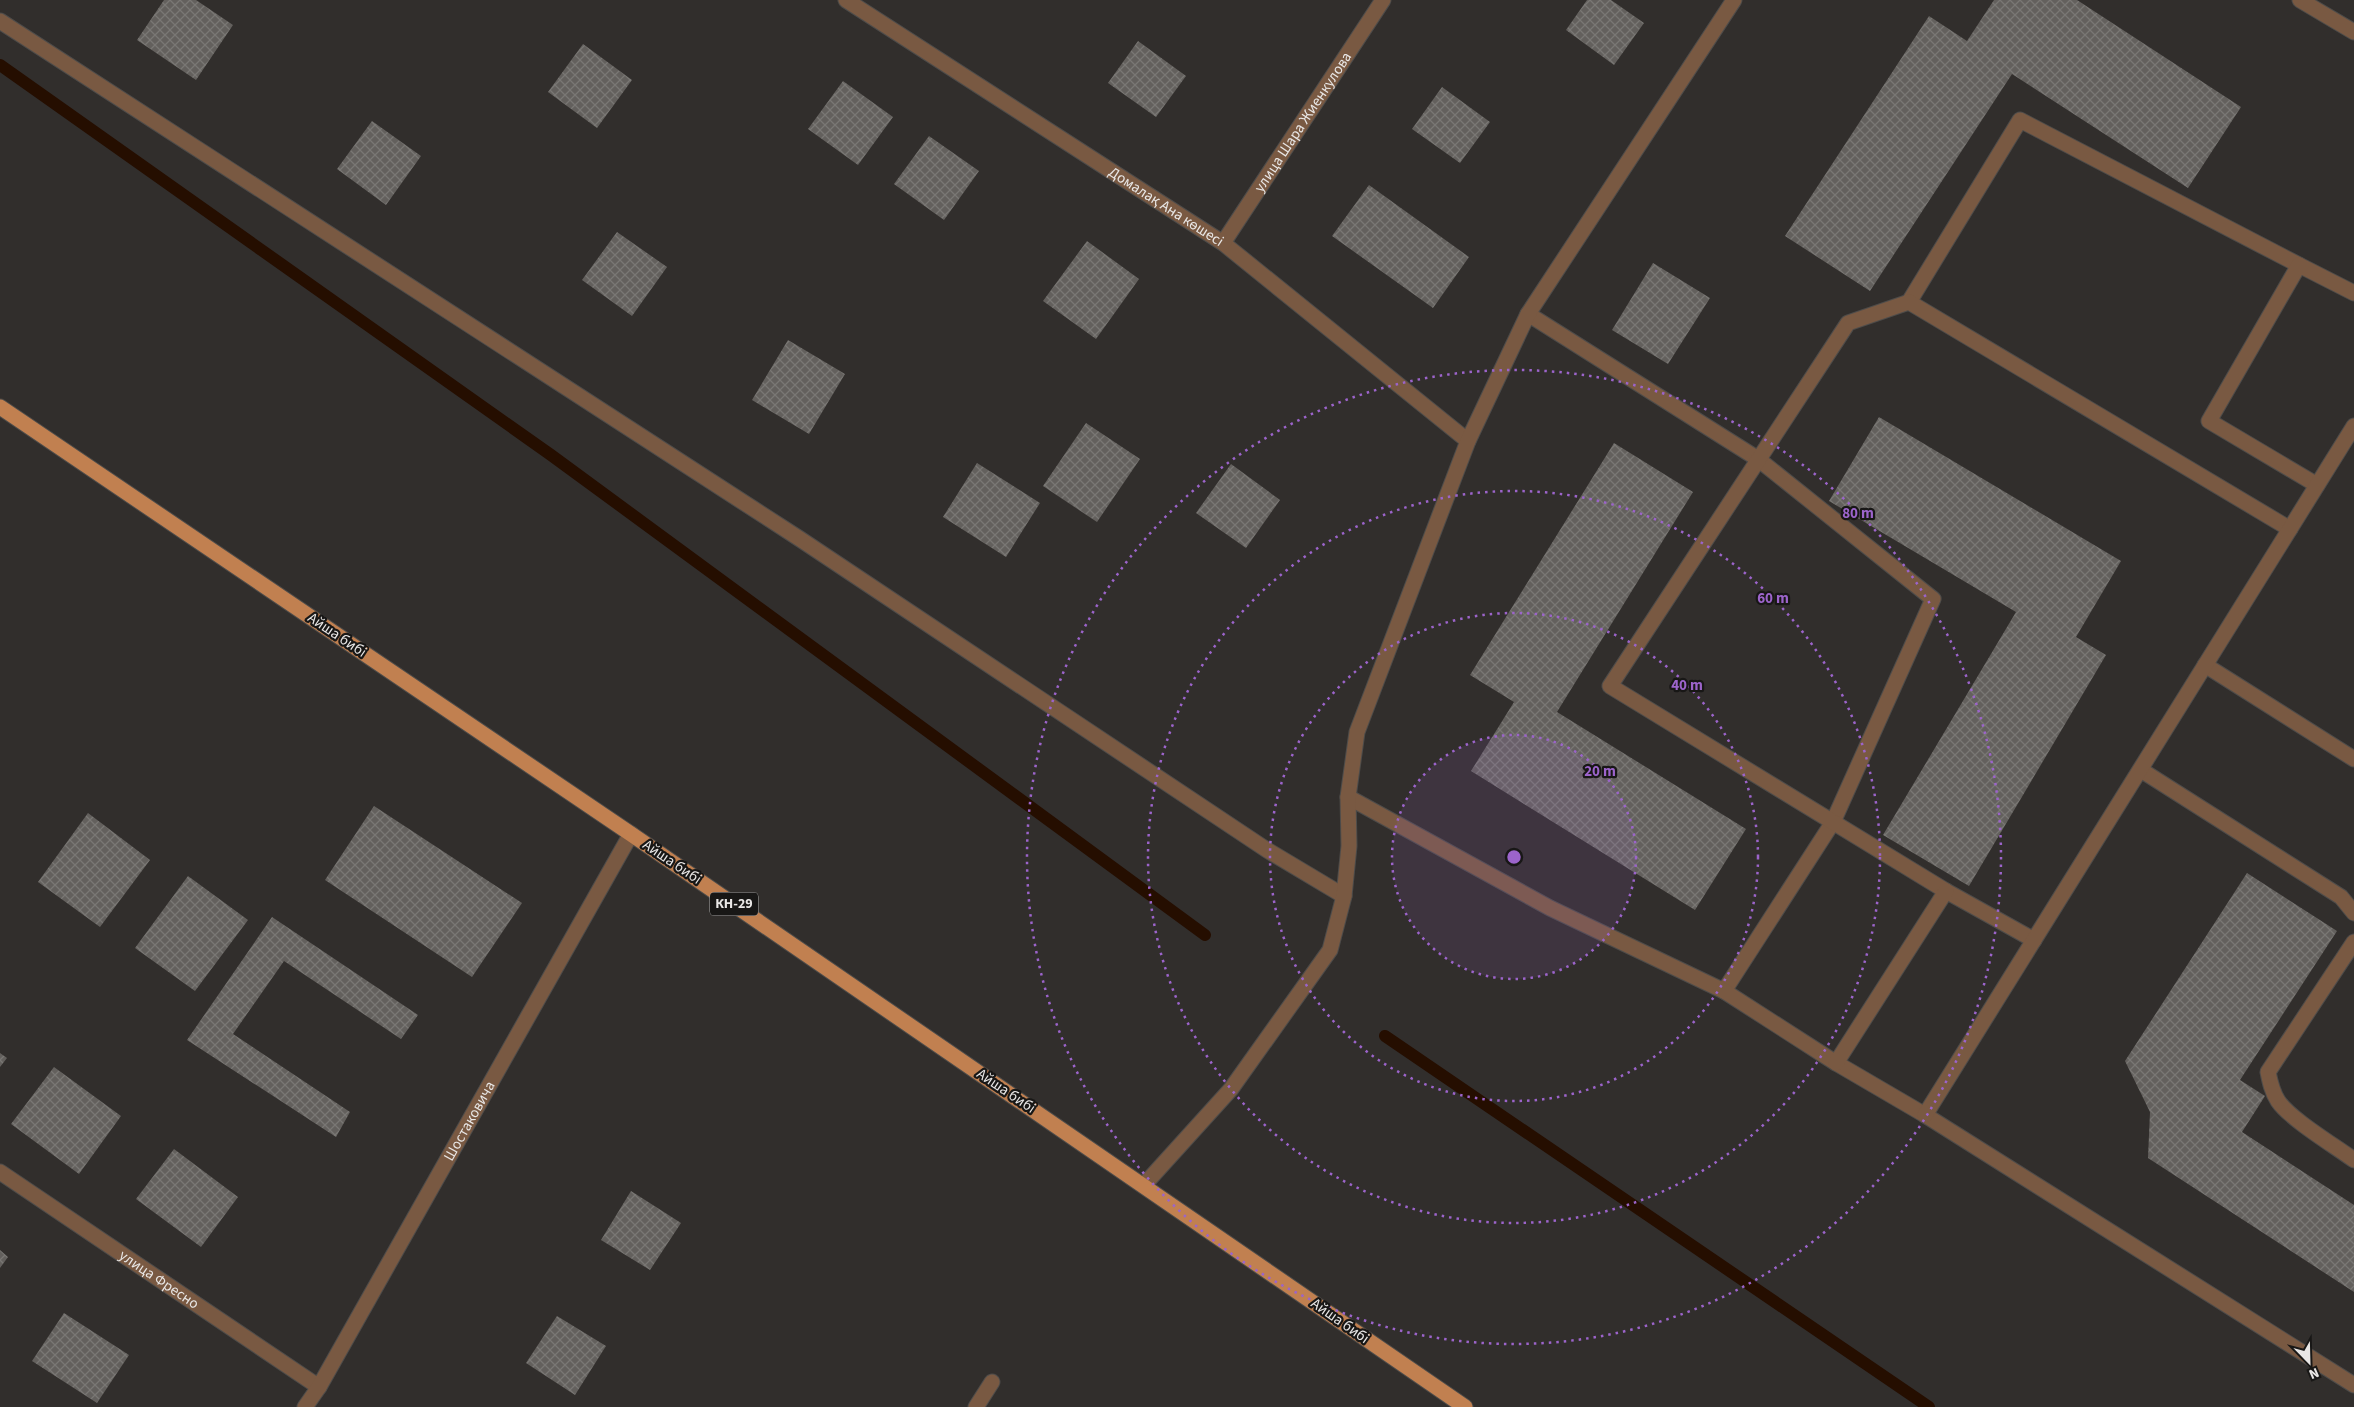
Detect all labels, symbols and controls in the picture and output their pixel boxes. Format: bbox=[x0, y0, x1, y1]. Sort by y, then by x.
street label: улица Шара Жиенкулова bbox=[1249, 48, 1357, 196]
street label: Домалақ Ана көшесі bbox=[1105, 161, 1228, 251]
text: 80 m bbox=[1842, 503, 1874, 524]
text: 60 m bbox=[1757, 588, 1789, 609]
street label: Айша бибі bbox=[303, 608, 371, 662]
text: 40 m bbox=[1671, 675, 1703, 696]
text: 20 m bbox=[1584, 761, 1616, 782]
street label: Айша бибі bbox=[638, 835, 706, 889]
centre of rings bbox=[1505, 848, 1523, 866]
road number: КН-29 bbox=[710, 892, 758, 916]
street label: Айша бибі bbox=[972, 1064, 1040, 1118]
street label: Шостаковича bbox=[438, 1077, 500, 1165]
street label: улица Фресно bbox=[115, 1245, 203, 1314]
street label: Айша бибі bbox=[1307, 1293, 1373, 1349]
north arrow bbox=[2284, 1337, 2334, 1387]
text: N bbox=[2305, 1362, 2322, 1384]

